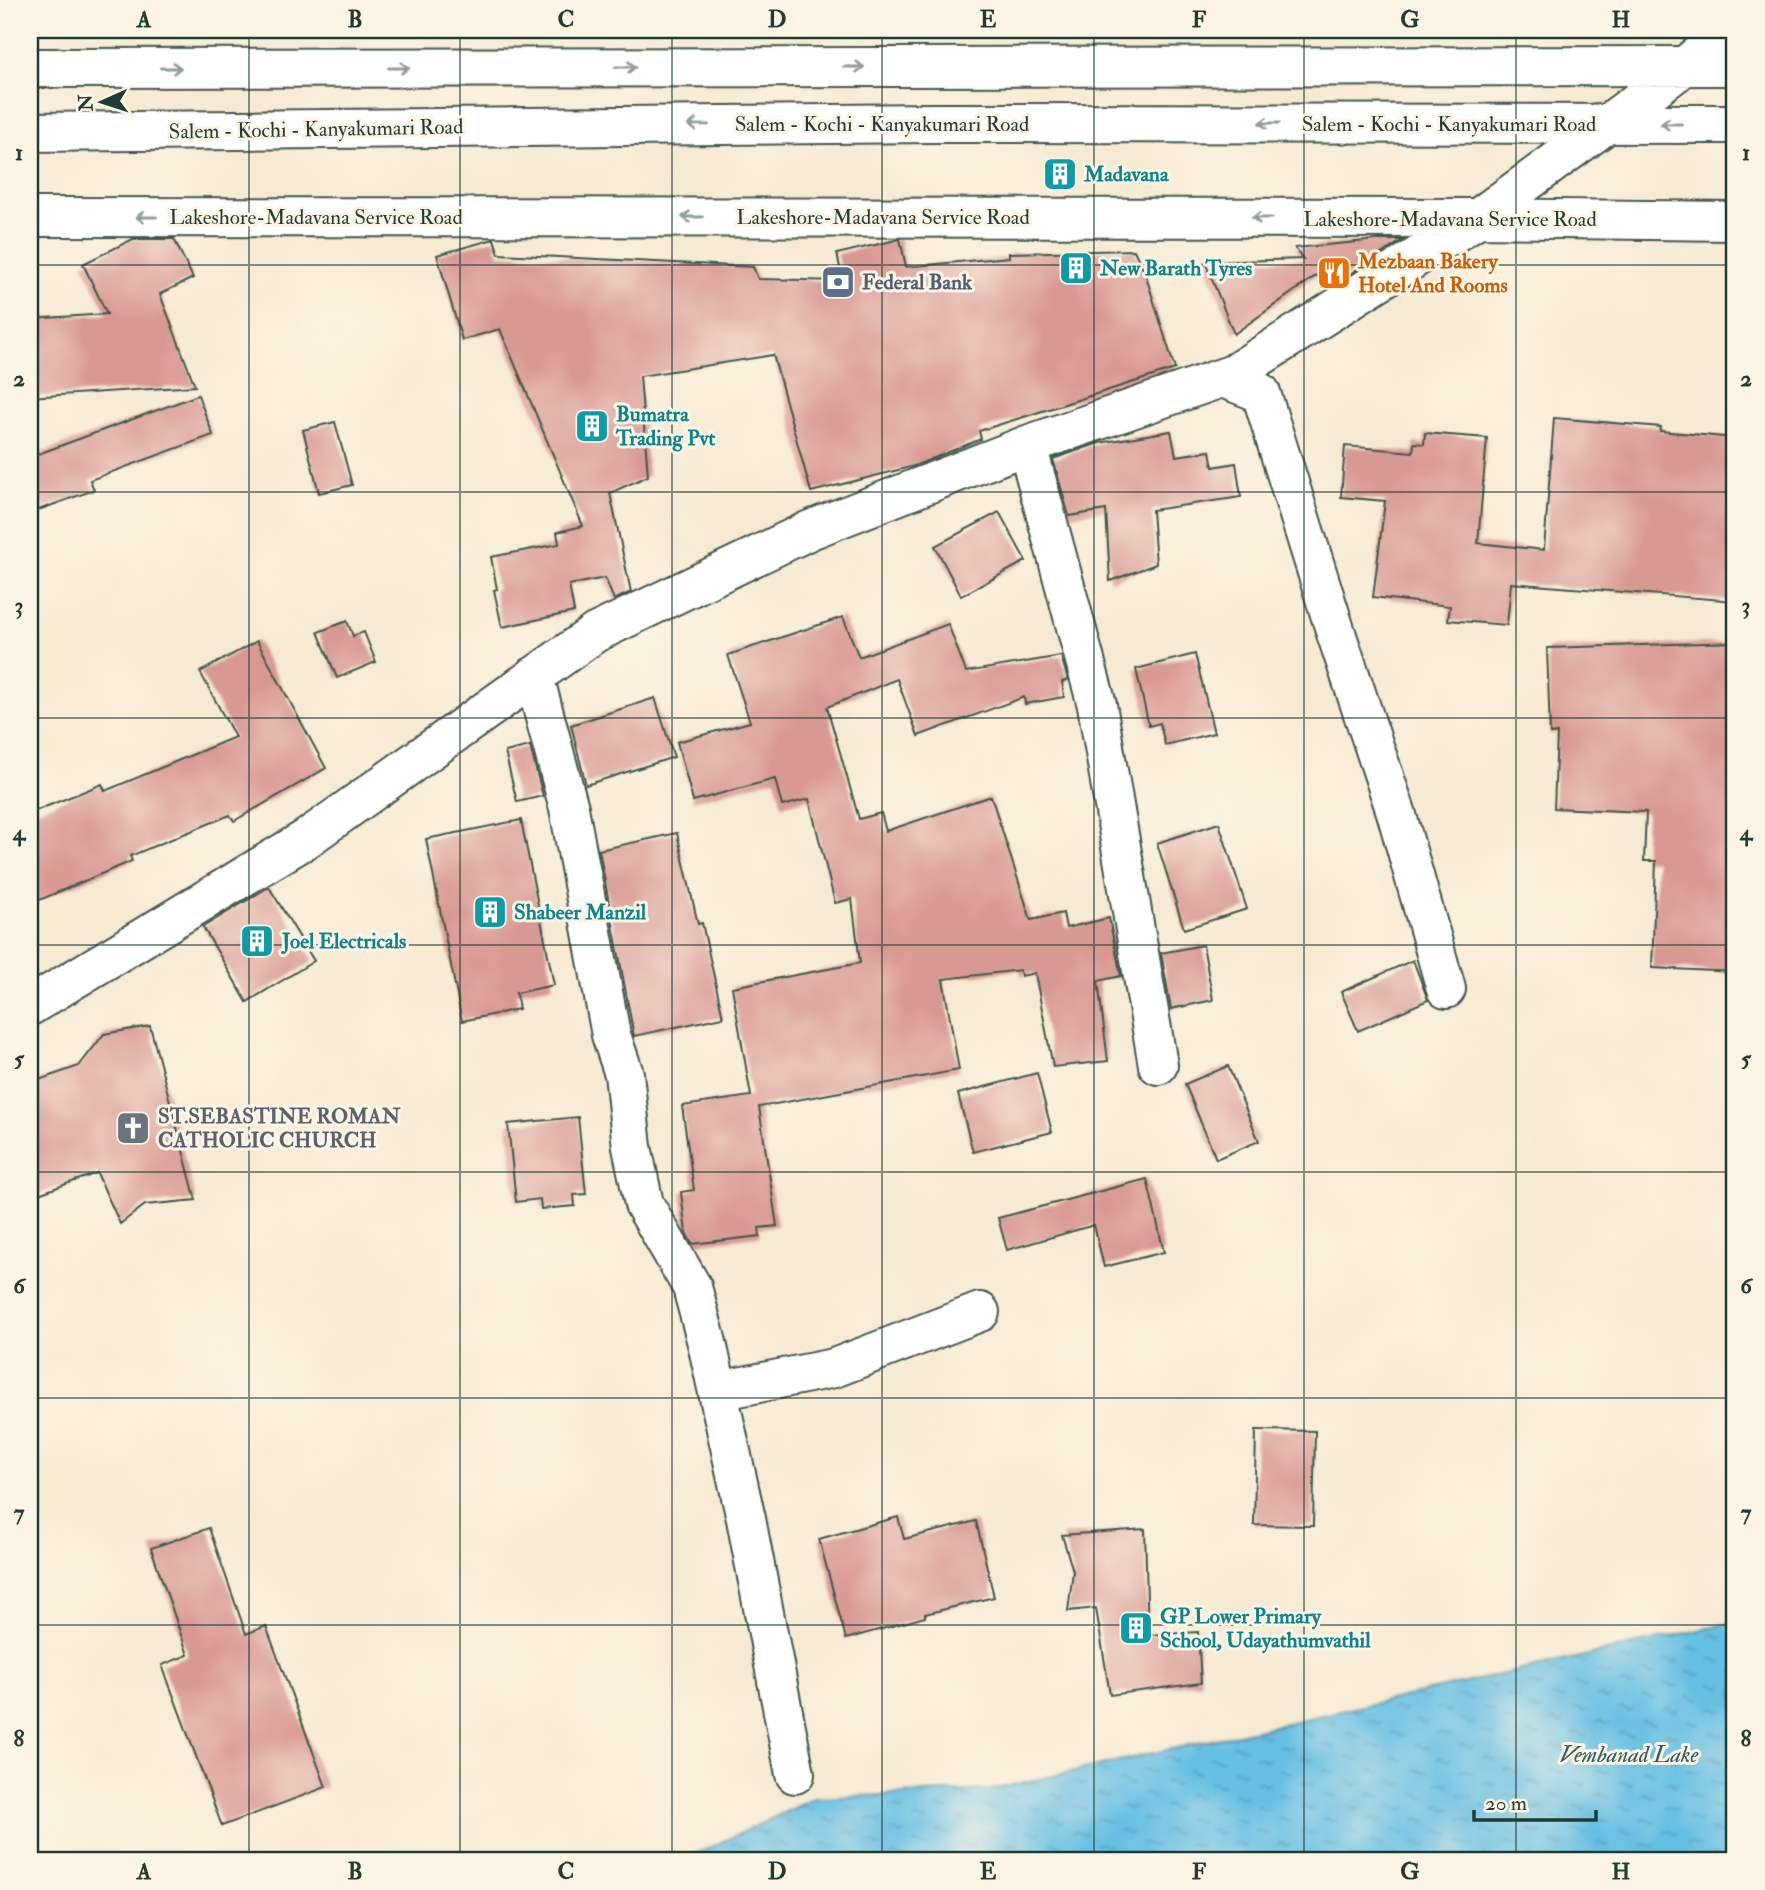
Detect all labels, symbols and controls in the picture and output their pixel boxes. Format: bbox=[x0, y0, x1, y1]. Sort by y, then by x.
text: A bbox=[136, 5, 152, 34]
text: B bbox=[347, 5, 363, 34]
text: C bbox=[558, 5, 574, 34]
text: D bbox=[768, 5, 786, 34]
text: E bbox=[980, 5, 997, 34]
text: F bbox=[1192, 5, 1207, 34]
text: G bbox=[1400, 5, 1420, 34]
text: H bbox=[1612, 5, 1631, 34]
one-way arrow bbox=[615, 60, 638, 74]
one-way arrow bbox=[842, 60, 865, 74]
one-way arrow bbox=[160, 61, 183, 75]
one-way arrow bbox=[387, 61, 410, 75]
north arrow bbox=[66, 66, 136, 136]
text: N bbox=[74, 93, 99, 113]
street label: Salem - Kochi - Kanyakumari Road bbox=[735, 111, 1030, 138]
street label: Salem - Kochi - Kanyakumari Road bbox=[1302, 111, 1597, 138]
street label: Salem - Kochi - Kanyakumari Road bbox=[168, 113, 464, 146]
one-way arrow bbox=[1258, 117, 1281, 130]
one-way arrow bbox=[1660, 117, 1683, 131]
one-way arrow bbox=[687, 119, 710, 132]
text: 1 bbox=[15, 138, 23, 167]
text: 1 bbox=[1742, 138, 1750, 167]
building icon: Madavana bbox=[1041, 155, 1079, 193]
place label: Madavana bbox=[1083, 161, 1170, 188]
street label: Lakeshore-Madavana Service Road bbox=[169, 204, 463, 231]
street label: Lakeshore-Madavana Service Road bbox=[736, 204, 1030, 231]
street label: Lakeshore-Madavana Service Road bbox=[1303, 206, 1597, 233]
one-way arrow bbox=[135, 210, 158, 224]
one-way arrow bbox=[681, 210, 704, 224]
one-way arrow bbox=[1251, 211, 1274, 225]
place label: Mezbaan Bakery Hotel And Rooms bbox=[1357, 248, 1508, 299]
building icon: New Barath Tyres bbox=[1057, 249, 1095, 287]
restaurant icon: Mezbaan Bakery Hotel And Rooms bbox=[1315, 254, 1353, 292]
place label: New Barath Tyres bbox=[1099, 255, 1252, 282]
bank icon: Federal Bank bbox=[819, 263, 857, 301]
place label: Federal Bank bbox=[862, 269, 973, 296]
text: 2 bbox=[13, 364, 25, 393]
text: 2 bbox=[1740, 364, 1752, 393]
place label: Bumatra Trading Pvt bbox=[615, 401, 716, 452]
building icon: Bumatra Trading Pvt bbox=[573, 407, 611, 445]
text: 3 bbox=[15, 591, 23, 620]
text: 3 bbox=[1742, 591, 1750, 620]
text: 4 bbox=[12, 818, 27, 847]
text: 4 bbox=[1739, 818, 1754, 847]
building icon: Shabeer Manzil bbox=[471, 893, 509, 931]
place label: Shabeer Manzil bbox=[514, 899, 647, 926]
building icon: Joel Electricals bbox=[238, 922, 276, 960]
place label: Joel Electricals bbox=[281, 928, 406, 955]
text: 5 bbox=[14, 1044, 25, 1073]
text: 5 bbox=[1741, 1044, 1752, 1073]
place label: ST.SEBASTINE ROMAN CATHOLIC CHURCH bbox=[158, 1103, 401, 1154]
church icon: ST.SEBASTINE ROMAN CATHOLIC CHURCH bbox=[114, 1109, 152, 1147]
text: 6 bbox=[13, 1271, 27, 1300]
text: 6 bbox=[1740, 1271, 1754, 1300]
text: 7 bbox=[14, 1498, 25, 1527]
text: 7 bbox=[1741, 1498, 1752, 1527]
place label: GP Lower Primary School, Udayathumvathil bbox=[1160, 1603, 1371, 1654]
building icon: GP Lower Primary School, Udayathumvathil bbox=[1117, 1609, 1155, 1647]
text: 8 bbox=[14, 1724, 25, 1753]
text: 8 bbox=[1741, 1724, 1752, 1753]
water label: Vembanad Lake bbox=[1560, 1740, 1699, 1769]
scale bar bbox=[1474, 1778, 1597, 1822]
text: 20 m bbox=[1485, 1790, 1527, 1817]
text: A bbox=[136, 1857, 152, 1886]
text: B bbox=[347, 1857, 363, 1886]
text: C bbox=[558, 1857, 574, 1886]
text: D bbox=[768, 1857, 786, 1886]
text: E bbox=[980, 1857, 997, 1886]
text: F bbox=[1192, 1857, 1207, 1886]
text: G bbox=[1400, 1857, 1420, 1886]
text: H bbox=[1612, 1857, 1631, 1886]

